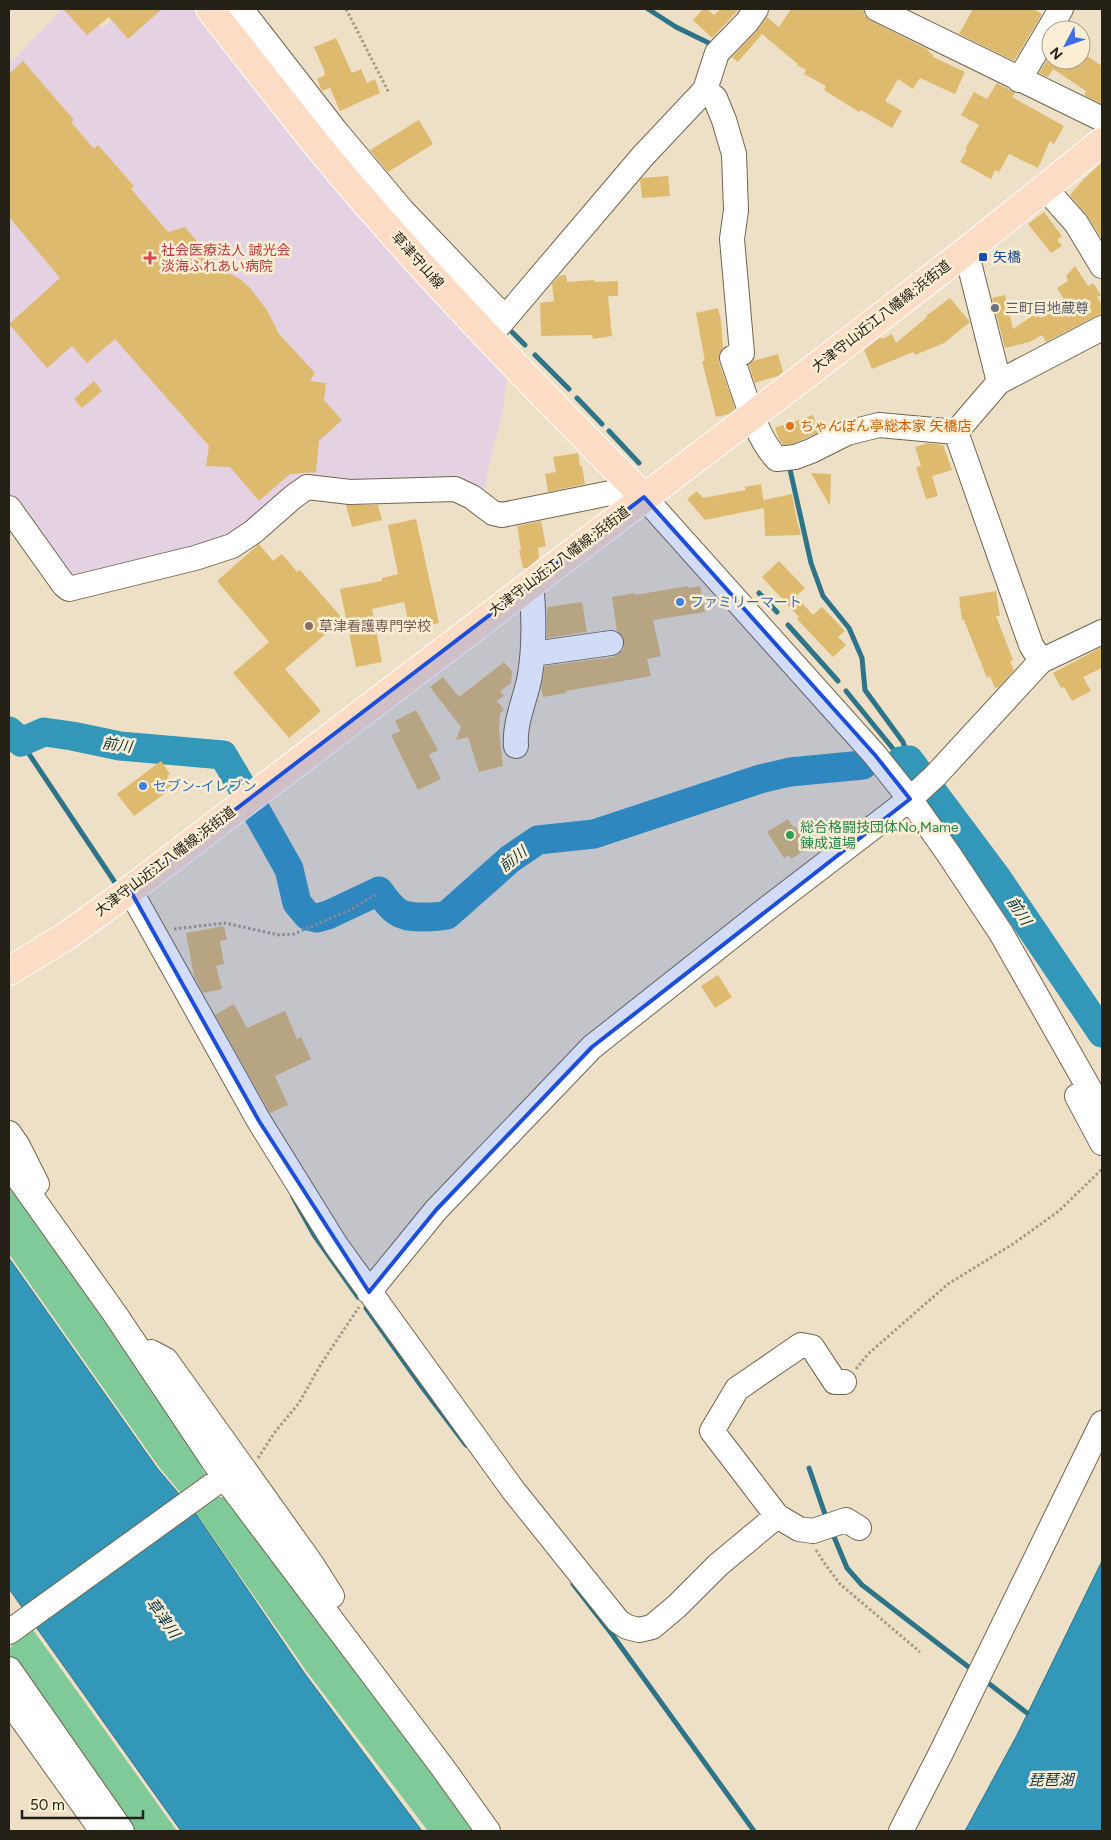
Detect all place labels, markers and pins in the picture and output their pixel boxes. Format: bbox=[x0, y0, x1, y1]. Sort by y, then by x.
place label: 社会医療法人 誠光会 淡海ふれあい病院 bbox=[161, 242, 290, 275]
place label: 矢橋 bbox=[993, 249, 1021, 266]
marker: 社会医療法人 誠光会 淡海ふれあい病院 bbox=[143, 251, 157, 265]
marker: 矢橋 bbox=[977, 251, 989, 263]
place label: 三町目地蔵尊 bbox=[1005, 300, 1089, 317]
marker: 三町目地蔵尊 bbox=[989, 302, 1001, 314]
place label: ちゃんぽん亭総本家 矢橋店 bbox=[800, 418, 971, 435]
marker: ちゃんぽん亭総本家 矢橋店 bbox=[784, 420, 796, 432]
place label: ファミリーマート bbox=[690, 594, 802, 611]
marker: ファミリーマート bbox=[674, 596, 686, 608]
place label: 草津看護専門学校 bbox=[319, 618, 431, 635]
marker: 草津看護専門学校 bbox=[303, 620, 315, 632]
place label: セブン-イレブン bbox=[153, 778, 257, 795]
marker: セブン-イレブン bbox=[137, 780, 149, 792]
place label: 総合格闘技団体No,Mame 錬成道場 bbox=[800, 819, 959, 852]
marker: 総合格闘技団体No,Mame 錬成道場 bbox=[784, 829, 796, 841]

